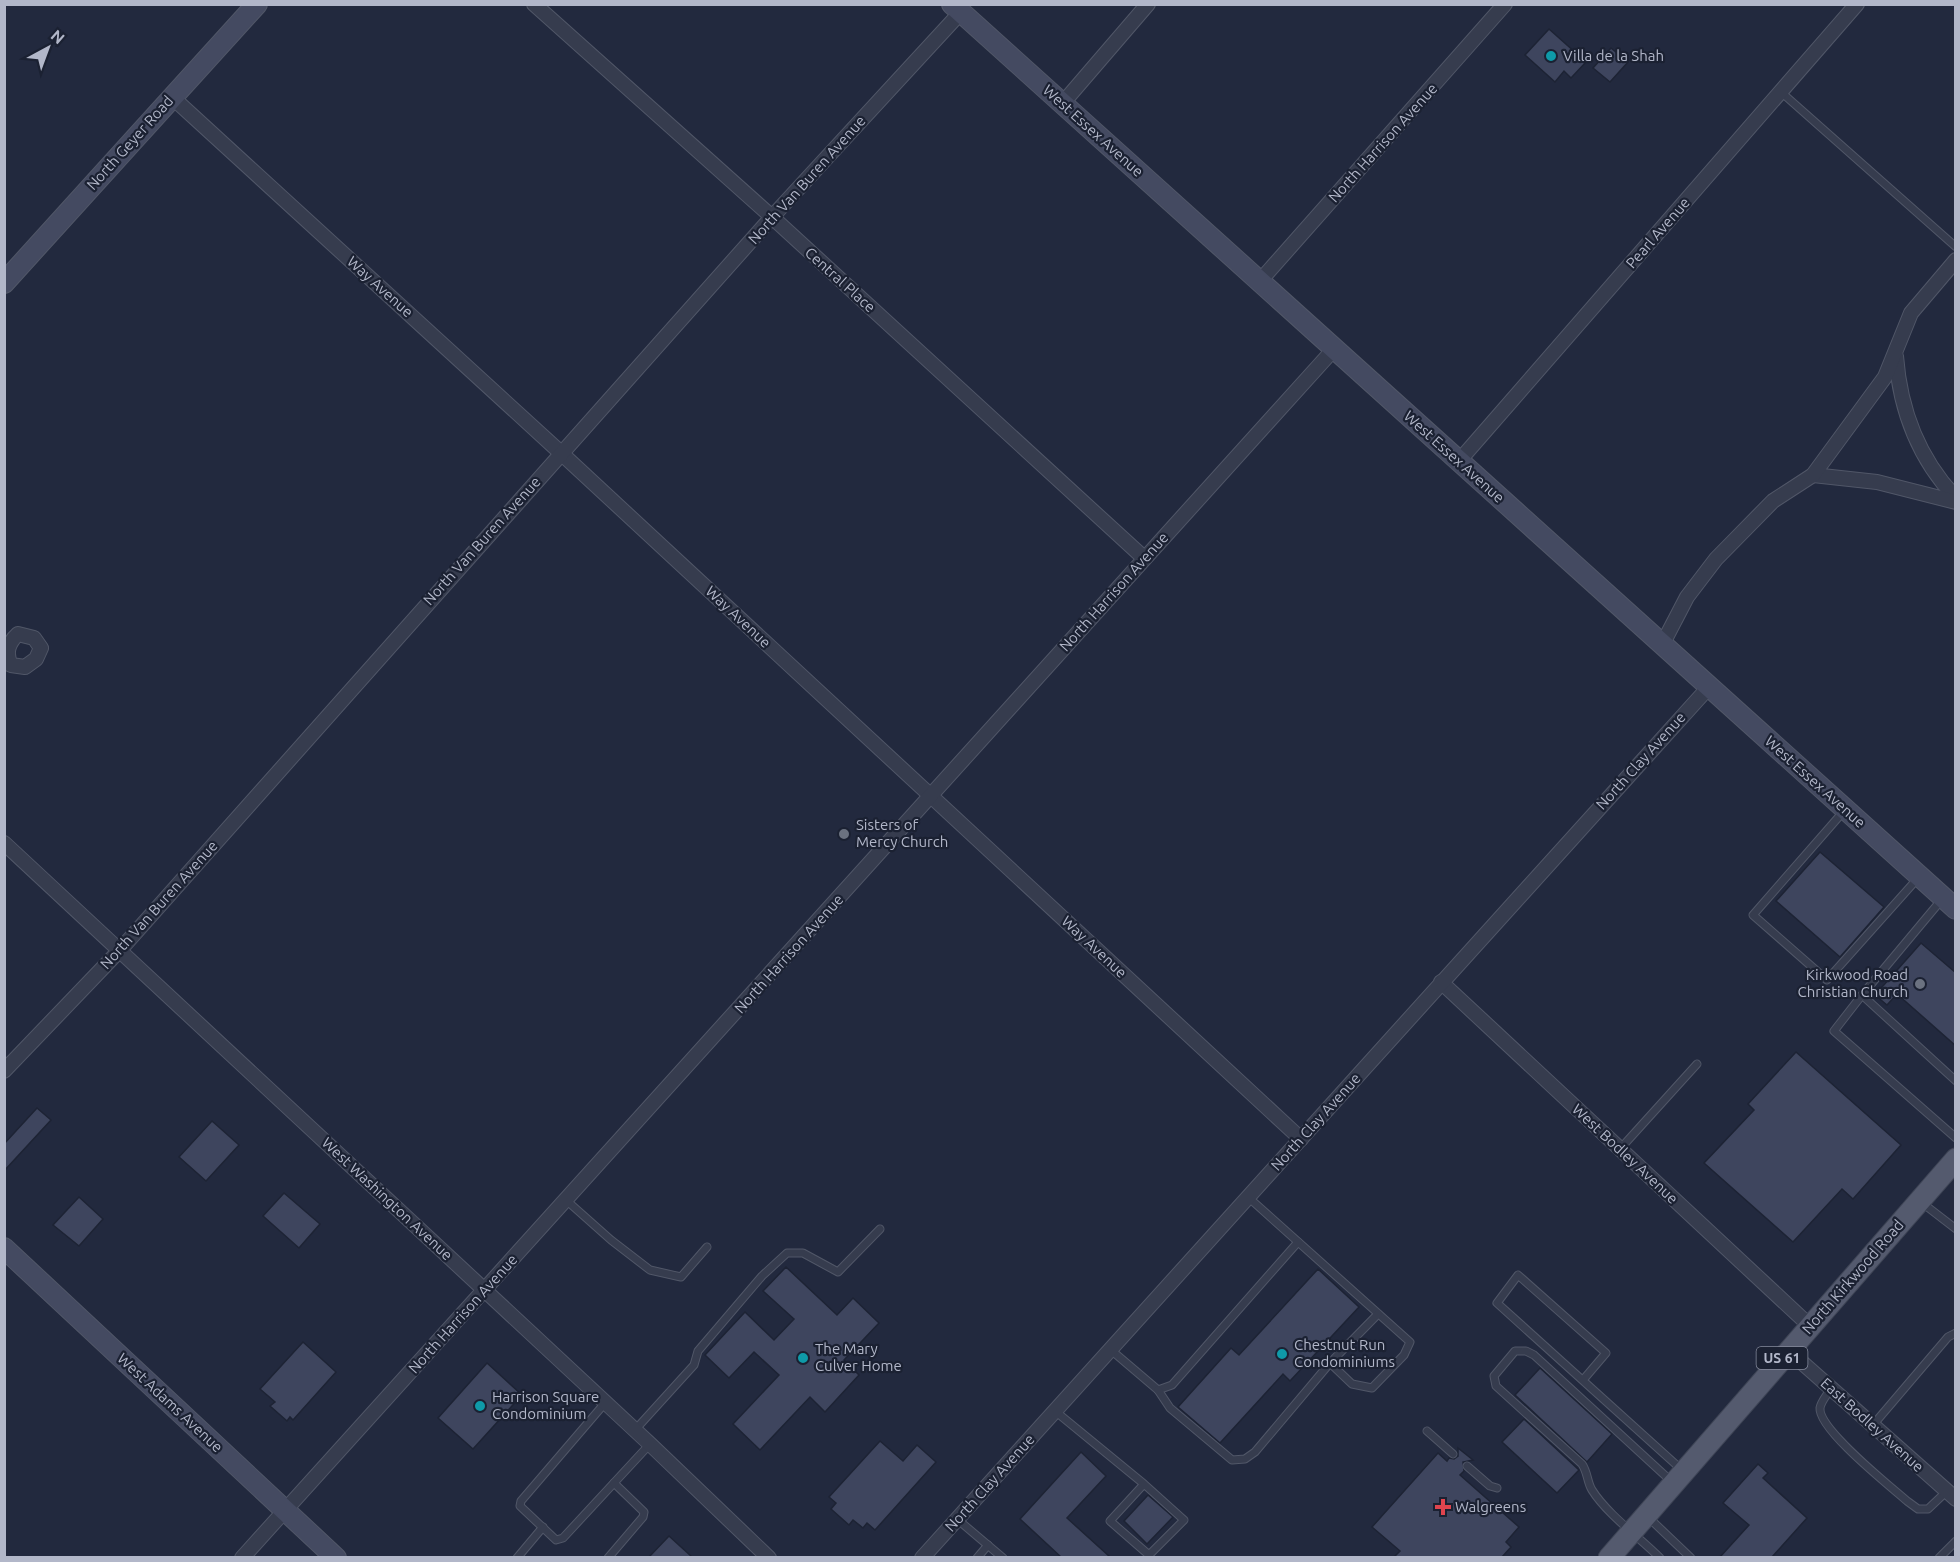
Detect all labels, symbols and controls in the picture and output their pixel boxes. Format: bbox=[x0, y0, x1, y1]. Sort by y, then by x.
north arrow bbox=[18, 18, 78, 78]
text: N bbox=[47, 26, 68, 47]
place label: Villa de la Shah bbox=[1563, 47, 1664, 64]
marker: Villa de la Shah bbox=[1544, 49, 1558, 63]
street label: North Harrison Avenue bbox=[1325, 80, 1440, 206]
street label: West Essex Avenue bbox=[1040, 81, 1147, 180]
street label: North Geyer Road bbox=[83, 92, 176, 193]
street label: North Van Buren Avenue bbox=[745, 112, 869, 247]
street label: Pearl Avenue bbox=[1622, 194, 1693, 272]
street label: Central Place bbox=[802, 244, 879, 316]
street label: Way Avenue bbox=[344, 253, 417, 321]
street label: West Essex Avenue bbox=[1401, 407, 1508, 506]
street label: North Van Buren Avenue bbox=[420, 473, 544, 608]
street label: North Harrison Avenue bbox=[1056, 529, 1171, 655]
street label: Way Avenue bbox=[702, 582, 774, 651]
street label: North Clay Avenue bbox=[1592, 708, 1689, 813]
street label: West Essex Avenue bbox=[1762, 732, 1869, 831]
place label: Sisters of Mercy Church bbox=[856, 816, 948, 850]
marker: Sisters of Mercy Church bbox=[837, 827, 851, 841]
street label: North Van Buren Avenue bbox=[97, 837, 221, 972]
street label: North Harrison Avenue bbox=[731, 891, 846, 1017]
street label: Way Avenue bbox=[1058, 912, 1130, 981]
place label: Kirkwood Road Christian Church bbox=[1798, 966, 1908, 1000]
marker: Kirkwood Road Christian Church bbox=[1913, 977, 1927, 991]
street label: North Clay Avenue bbox=[1267, 1069, 1364, 1174]
street label: West Bodley Avenue bbox=[1569, 1100, 1682, 1207]
street label: West Washington Avenue bbox=[319, 1134, 456, 1264]
street label: North Kirkwood Road bbox=[1799, 1216, 1907, 1337]
street label: North Harrison Avenue bbox=[405, 1251, 520, 1377]
place label: Chestnut Run Condominiums bbox=[1294, 1336, 1395, 1370]
place label: The Mary Culver Home bbox=[815, 1340, 902, 1374]
marker: Chestnut Run Condominiums bbox=[1275, 1347, 1289, 1361]
road number: US 61 bbox=[1756, 1347, 1808, 1369]
street label: West Adams Avenue bbox=[114, 1350, 226, 1456]
marker: The Mary Culver Home bbox=[796, 1351, 810, 1365]
street label: East Bodley Avenue bbox=[1817, 1374, 1927, 1475]
place label: Harrison Square Condominium bbox=[492, 1388, 599, 1422]
marker: Harrison Square Condominium bbox=[473, 1399, 487, 1413]
street label: North Clay Avenue bbox=[941, 1430, 1038, 1535]
place label: Walgreens bbox=[1455, 1498, 1526, 1515]
marker: Walgreens bbox=[1436, 1500, 1450, 1514]

